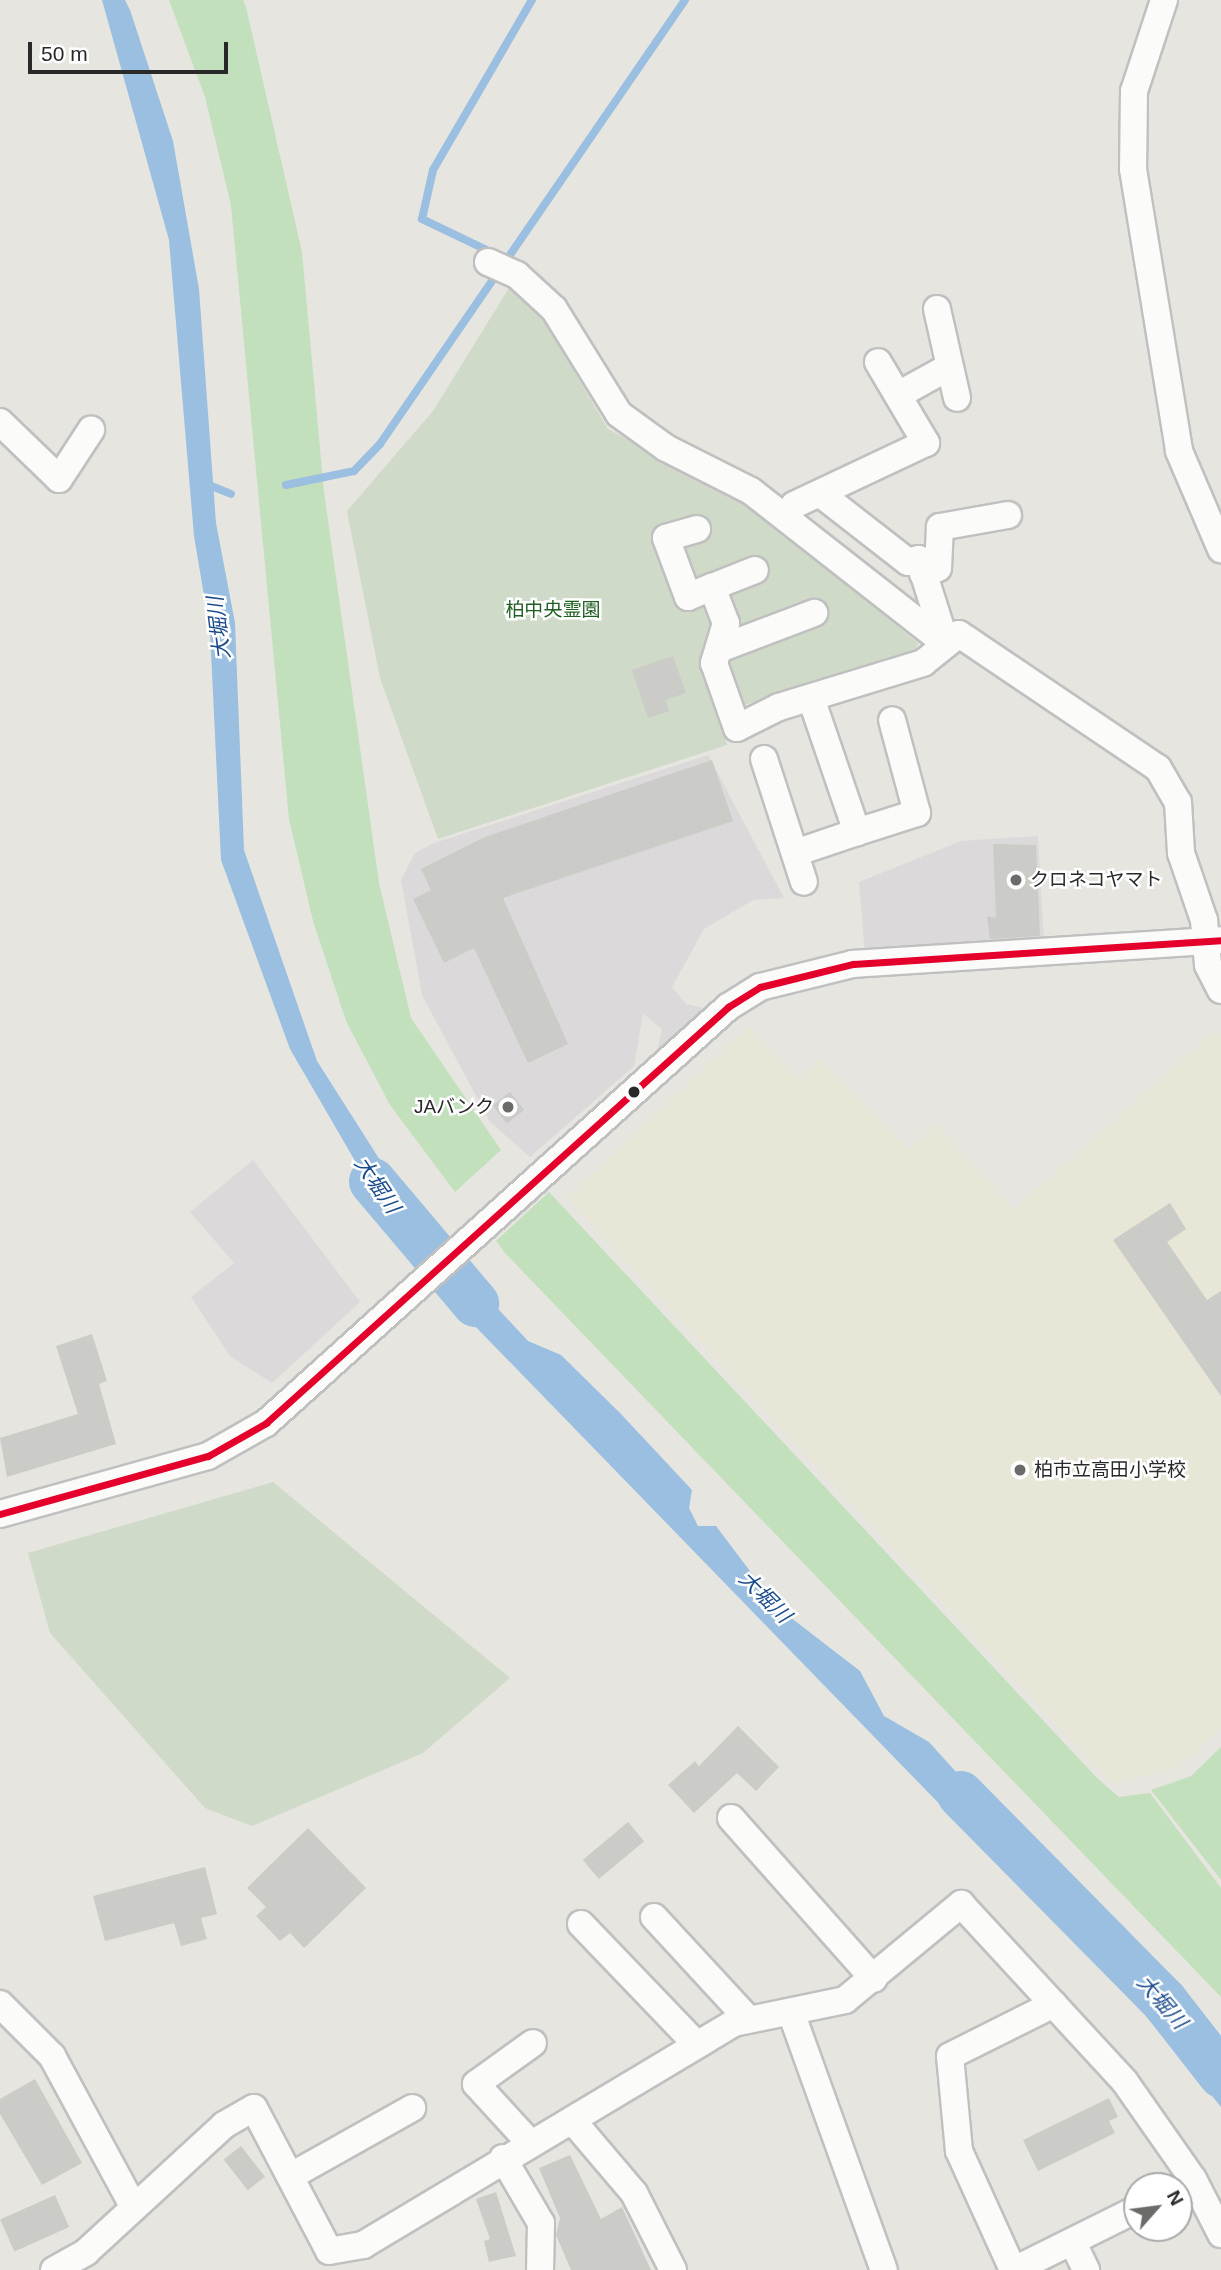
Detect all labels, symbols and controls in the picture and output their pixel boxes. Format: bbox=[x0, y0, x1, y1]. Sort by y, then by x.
scale bar bbox=[32, 28, 231, 72]
text: 50 m bbox=[41, 42, 88, 65]
water label: 大堀川 bbox=[203, 595, 235, 661]
park label: 柏中央霊園 bbox=[506, 599, 600, 621]
place label: クロネコヤマト bbox=[1030, 869, 1163, 891]
marker: クロネコヤマト bbox=[1008, 872, 1024, 888]
unlabelled marker bbox=[627, 1085, 641, 1099]
place label: JAバンク bbox=[415, 1096, 494, 1118]
marker: JAバンク bbox=[500, 1099, 516, 1115]
water label: 大堀川 bbox=[349, 1152, 405, 1218]
place label: 柏市立高田小学校 bbox=[1034, 1459, 1186, 1481]
marker: 柏市立高田小学校 bbox=[1012, 1462, 1028, 1478]
water label: 大堀川 bbox=[734, 1566, 796, 1628]
water label: 大堀川 bbox=[1132, 1970, 1192, 2034]
north arrow bbox=[1123, 2172, 1193, 2242]
text: N bbox=[1163, 2187, 1188, 2209]

